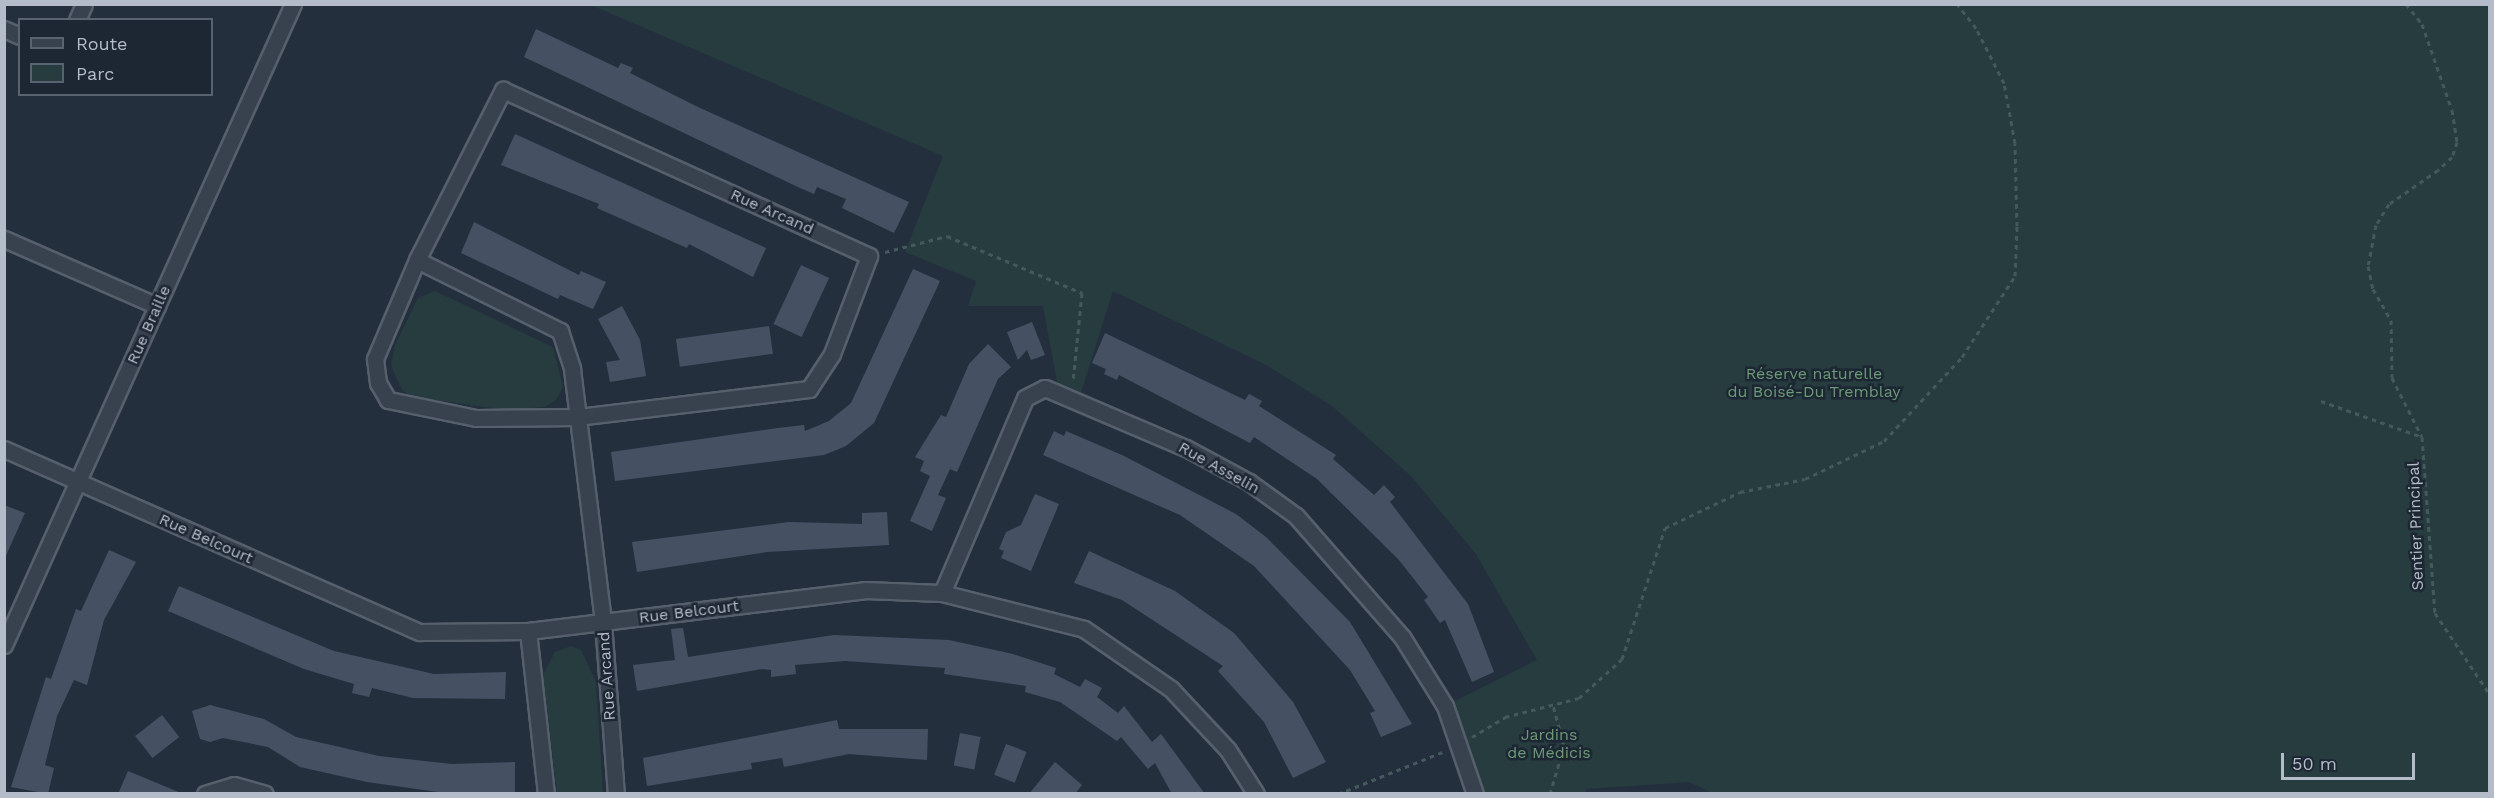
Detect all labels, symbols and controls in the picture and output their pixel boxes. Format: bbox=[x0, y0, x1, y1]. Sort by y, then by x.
legend bbox=[18, 18, 213, 96]
text: Route bbox=[76, 33, 128, 54]
text: Parc bbox=[76, 63, 114, 84]
street label: Rue Arcand bbox=[727, 185, 817, 239]
street label: Rue Braille bbox=[123, 283, 175, 367]
park label: Réserve naturelle du Boisé-Du Tremblay bbox=[1727, 364, 1901, 402]
street label: Rue Asselin bbox=[1175, 438, 1263, 498]
street label: Sentier Principal bbox=[2404, 461, 2428, 591]
street label: Rue Belcourt bbox=[156, 510, 256, 568]
street label: Rue Belcourt bbox=[638, 596, 740, 628]
street label: Rue Arcand bbox=[594, 631, 620, 721]
park label: Jardins de Médicis bbox=[1507, 725, 1591, 763]
scale bar bbox=[2284, 741, 2418, 779]
text: 50 m bbox=[2292, 753, 2337, 774]

